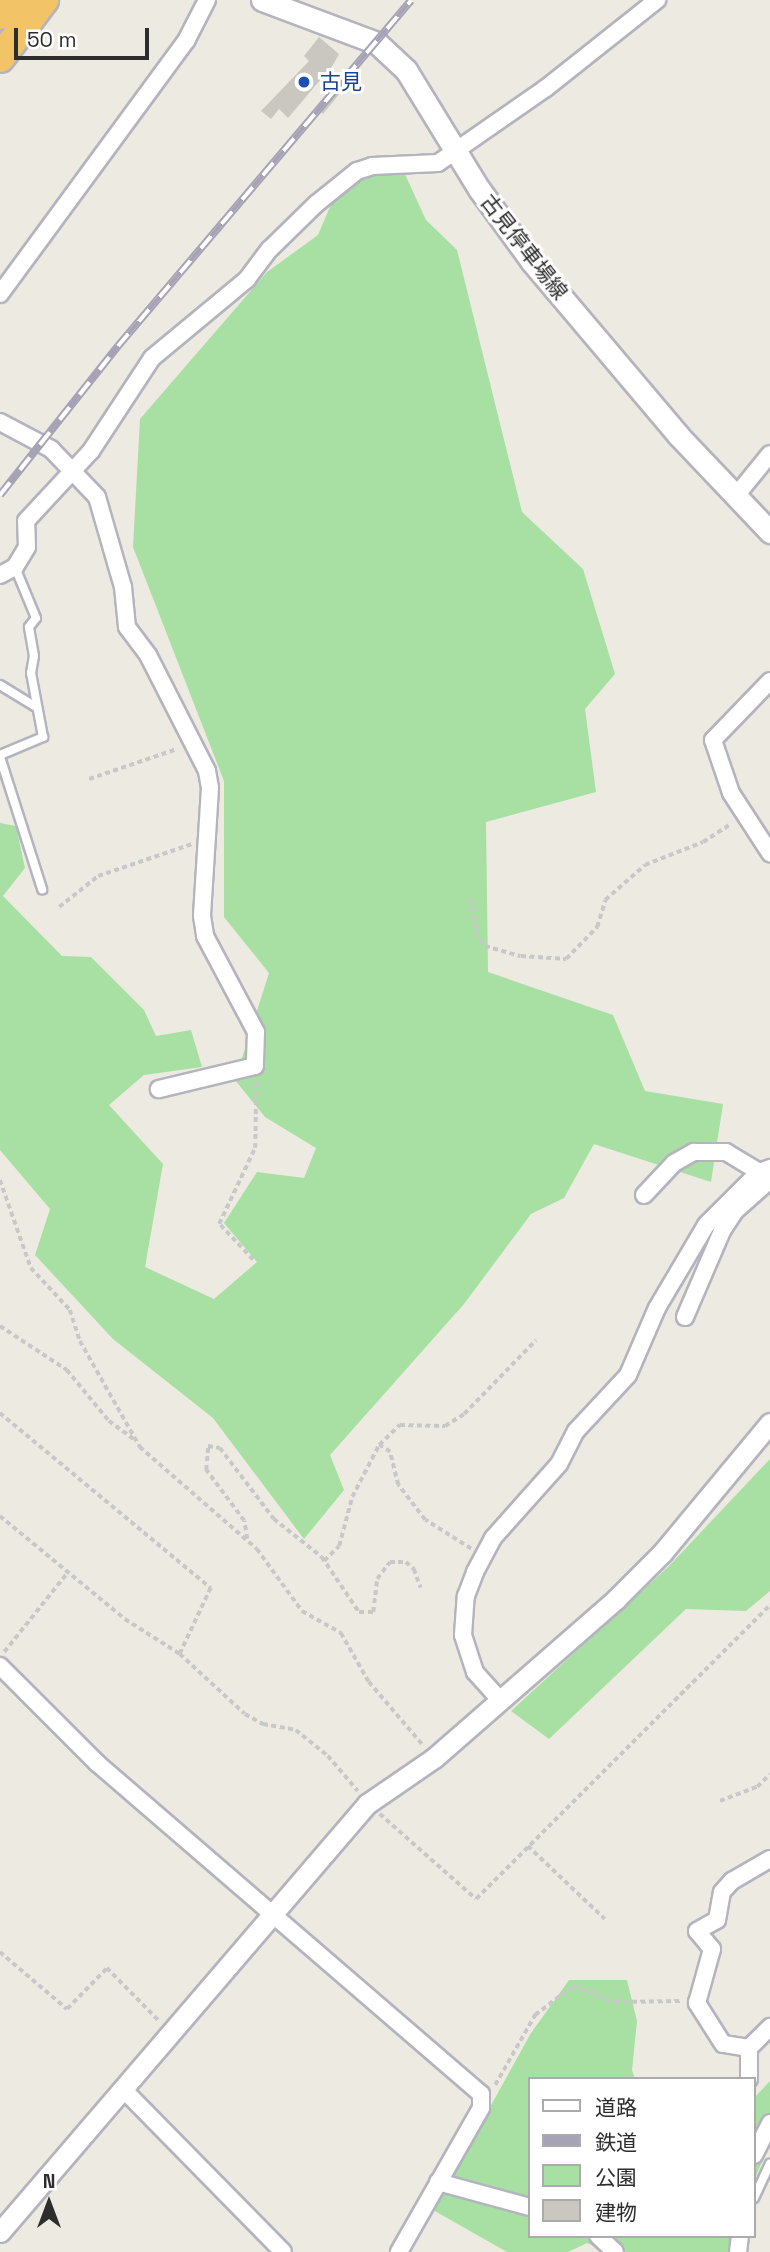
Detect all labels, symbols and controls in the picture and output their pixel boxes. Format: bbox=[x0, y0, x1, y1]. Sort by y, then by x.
scale bar bbox=[18, 14, 152, 58]
text: 50 m bbox=[27, 26, 77, 53]
place label: 古見 bbox=[320, 69, 362, 95]
marker: 古見 bbox=[294, 72, 314, 92]
street label: 古見停車場線 bbox=[475, 190, 573, 304]
legend bbox=[528, 2077, 756, 2238]
text: 道路 bbox=[595, 2094, 637, 2121]
text: 鉄道 bbox=[595, 2129, 637, 2156]
text: 公園 bbox=[595, 2164, 637, 2191]
north arrow bbox=[14, 2168, 84, 2238]
text: N bbox=[43, 2169, 55, 2194]
text: 建物 bbox=[595, 2199, 637, 2226]

